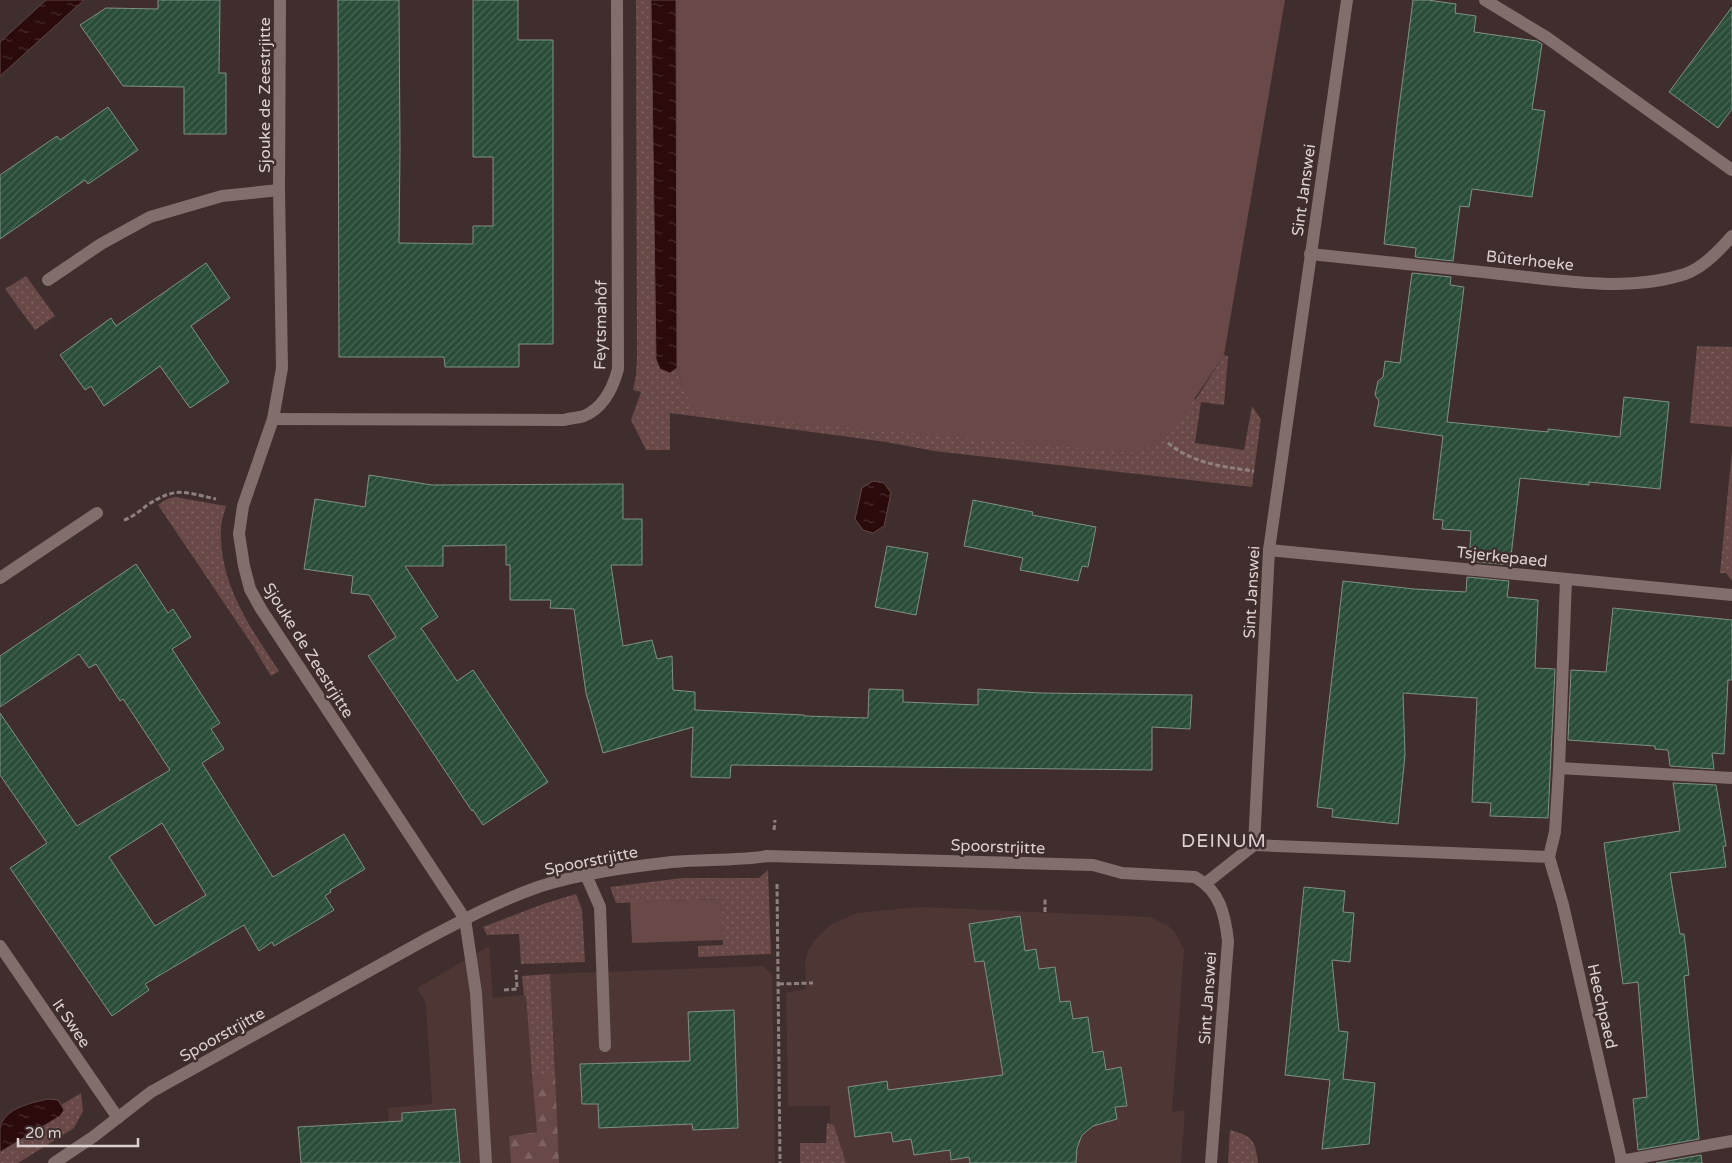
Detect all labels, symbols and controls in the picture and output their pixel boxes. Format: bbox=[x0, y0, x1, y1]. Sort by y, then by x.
street label: Sjouke de Zeestrjitte bbox=[255, 17, 275, 173]
street label: Sint Janswei bbox=[1288, 143, 1320, 238]
street label: Bûterhoeke bbox=[1485, 246, 1575, 276]
street label: Feytsmahôf bbox=[590, 279, 612, 370]
street label: Tsjerkepaed bbox=[1455, 542, 1548, 572]
street label: Sint Janswei bbox=[1240, 545, 1264, 639]
street label: Sjouke de Zeestrjitte bbox=[258, 579, 358, 722]
district label: DEINUM bbox=[1181, 830, 1267, 852]
street label: Spoorstrjitte bbox=[950, 835, 1046, 859]
street label: Spoorstrjitte bbox=[543, 842, 639, 880]
street label: Sint Janswei bbox=[1195, 951, 1221, 1045]
street label: Heechpaed bbox=[1583, 962, 1621, 1051]
street label: It Swee bbox=[48, 995, 95, 1052]
street label: Spoorstrjitte bbox=[176, 1003, 269, 1067]
scale bar bbox=[18, 1116, 138, 1148]
text: 20 m bbox=[25, 1124, 62, 1142]

